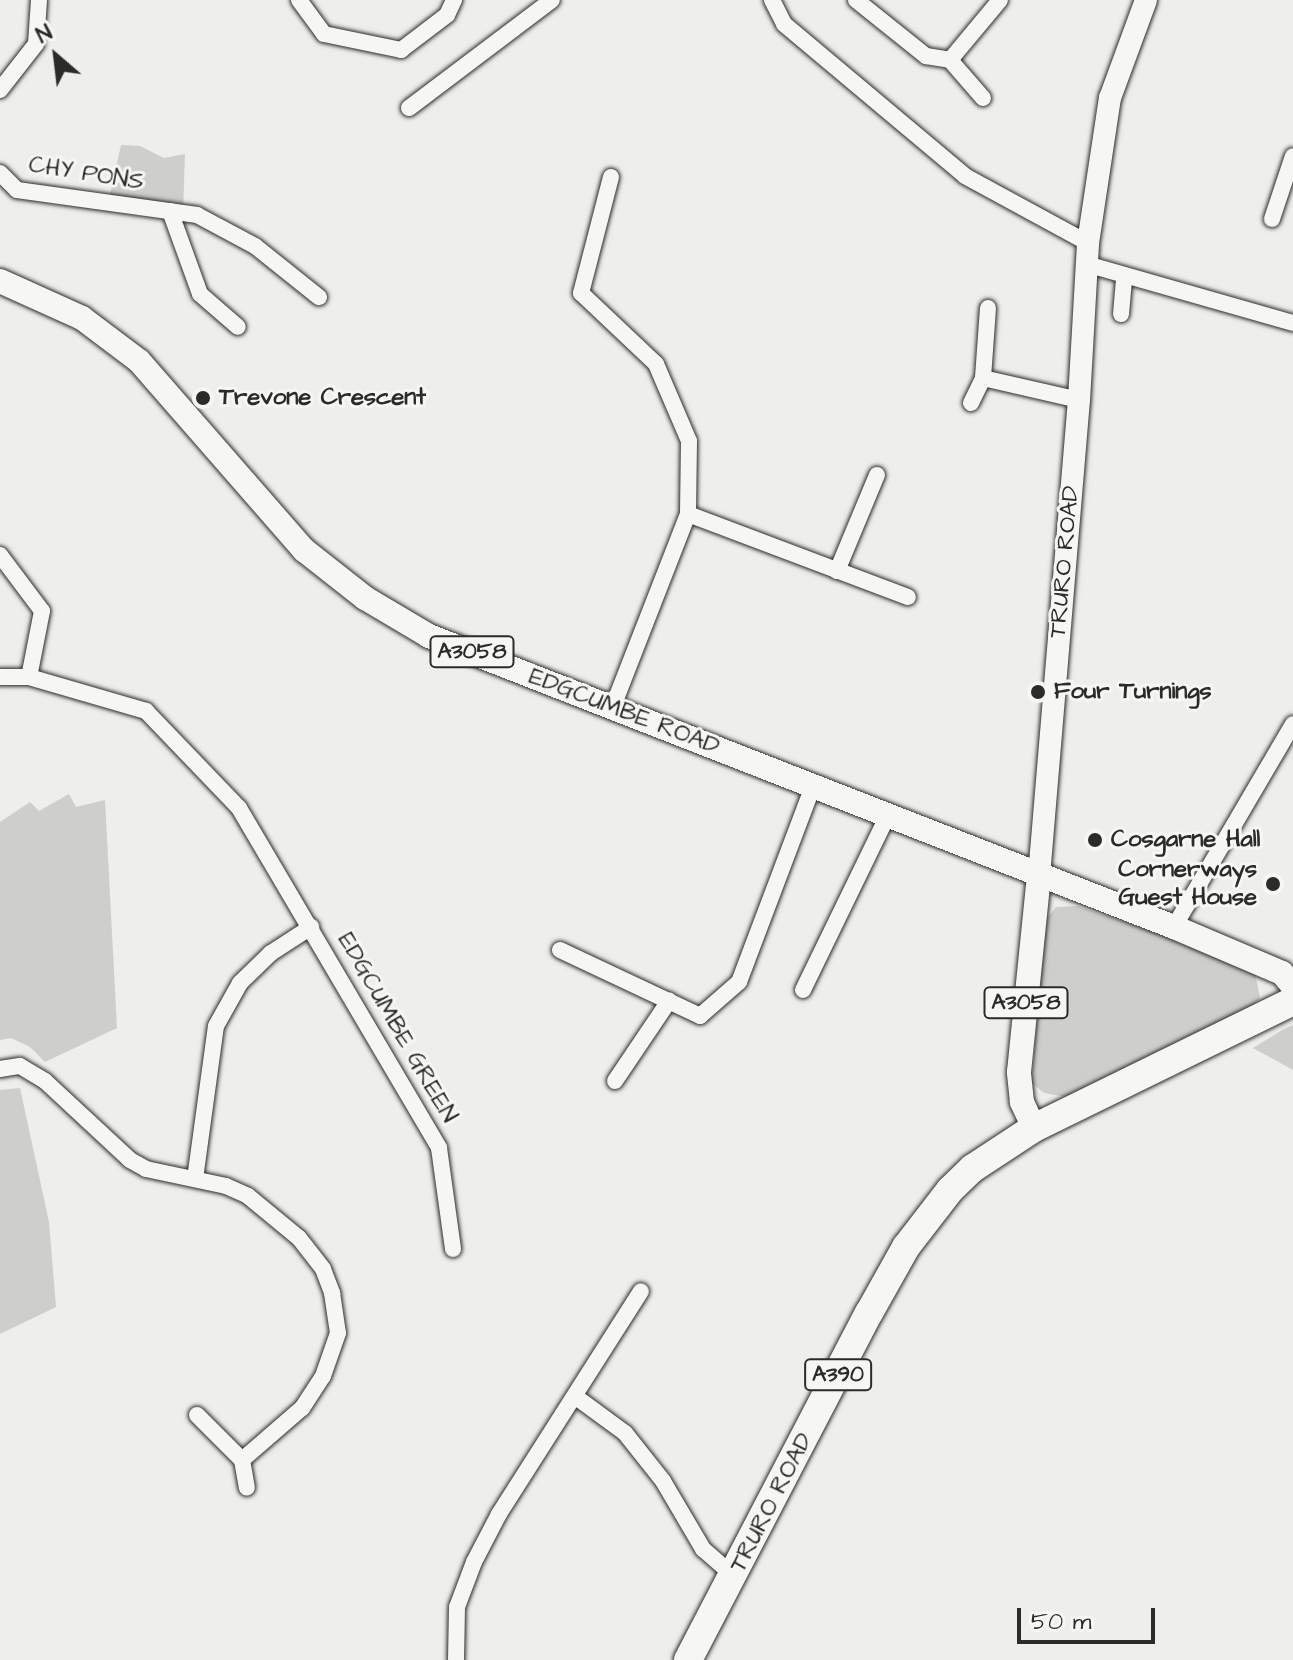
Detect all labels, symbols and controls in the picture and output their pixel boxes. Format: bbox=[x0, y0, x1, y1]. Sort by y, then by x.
north arrow bbox=[16, 16, 96, 96]
text: N bbox=[31, 17, 58, 51]
street label: CHY PONS bbox=[27, 151, 145, 197]
place label: Trevone Crescent bbox=[219, 384, 426, 412]
marker: Trevone Crescent bbox=[194, 389, 212, 407]
street label: TRURO ROAD bbox=[1044, 485, 1086, 639]
road number: A3058 bbox=[428, 634, 516, 670]
street label: EDGCUMBE ROAD bbox=[525, 662, 723, 762]
place label: Four Turnings bbox=[1054, 678, 1212, 706]
marker: Four Turnings bbox=[1029, 683, 1047, 701]
place label: Cosgarne Hall bbox=[1111, 826, 1260, 854]
marker: Cosgarne Hall bbox=[1086, 831, 1104, 849]
place label: Cornerways Guest House bbox=[1118, 856, 1257, 912]
marker: Cornerways Guest House bbox=[1264, 875, 1282, 893]
street label: EDGCUMBE GREEN bbox=[331, 928, 463, 1128]
road number: A3058 bbox=[982, 985, 1070, 1021]
road number: A390 bbox=[804, 1357, 872, 1393]
street label: TRURO ROAD bbox=[725, 1429, 819, 1577]
scale bar bbox=[1021, 1592, 1159, 1642]
text: 50 m bbox=[1031, 1605, 1091, 1639]

